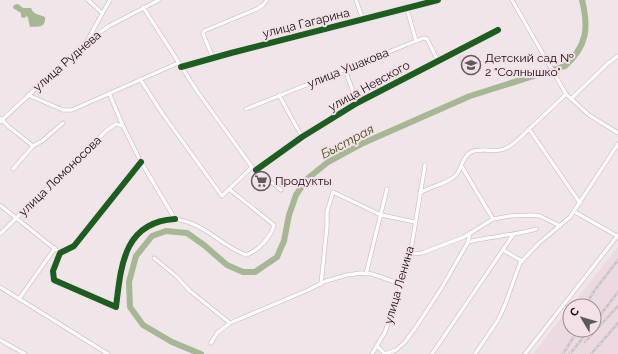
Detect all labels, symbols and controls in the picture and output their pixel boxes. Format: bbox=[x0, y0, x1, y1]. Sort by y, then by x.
street label: улица Гагарина bbox=[261, 5, 351, 41]
street label: улица Руднева bbox=[30, 28, 104, 94]
street label: улица Ушакова bbox=[305, 45, 391, 91]
place label: Детский сад № 2 "Солнышко" bbox=[485, 51, 574, 79]
school or university icon: Детский сад № 2 "Солнышко" bbox=[460, 54, 482, 76]
street label: улица Невского bbox=[326, 58, 412, 114]
water label: Быстрая bbox=[318, 121, 376, 162]
street label: улица Ломоносова bbox=[16, 133, 104, 219]
supermarket icon: Продукты bbox=[250, 170, 272, 192]
place label: Продукты bbox=[275, 174, 332, 188]
street label: улица Ленина bbox=[381, 244, 417, 326]
north arrow bbox=[562, 298, 602, 338]
text: С bbox=[567, 305, 582, 319]

